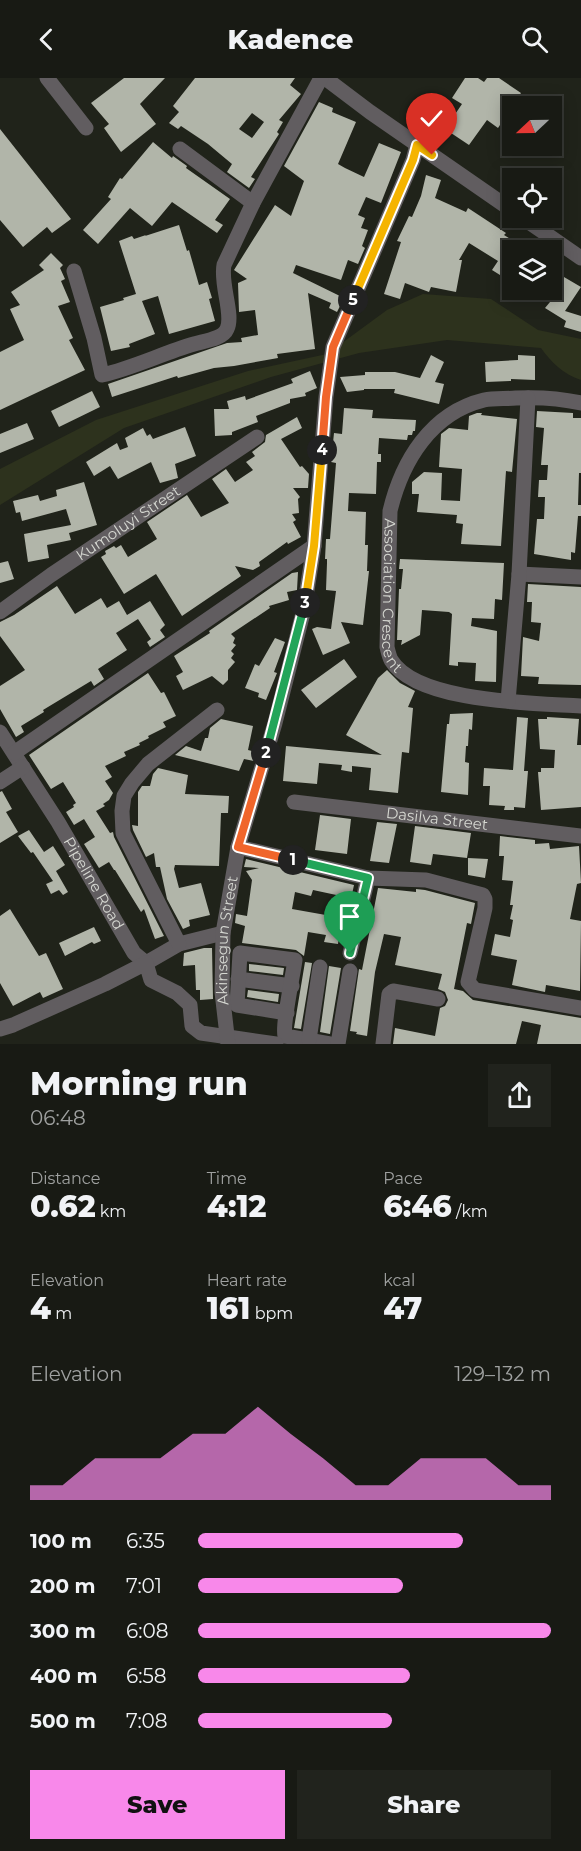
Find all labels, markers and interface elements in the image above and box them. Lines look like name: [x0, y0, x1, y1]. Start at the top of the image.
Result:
icon: back: [30, 23, 63, 56]
text: Kadence: [228, 23, 353, 56]
icon: search: [518, 23, 551, 56]
pin: [406, 93, 457, 155]
north arrow: [502, 96, 562, 156]
map controls: [502, 96, 562, 300]
icon: check: [415, 102, 448, 135]
button: locate: [502, 168, 562, 228]
button: layers: [502, 240, 562, 300]
pin: 5: [338, 285, 368, 315]
text: 5: [348, 290, 358, 309]
pin: 4: [307, 435, 337, 465]
text: 4: [316, 440, 328, 459]
street label: Kumoluyi Street: [72, 481, 184, 564]
street label: Association Crescent: [378, 518, 407, 677]
pin: 3: [290, 588, 320, 618]
text: 3: [300, 593, 310, 612]
pin: 2: [251, 738, 281, 768]
text: 2: [261, 743, 271, 762]
street label: Dasilva Street: [385, 803, 489, 834]
street label: Pipeline Road: [60, 833, 128, 933]
pin: 1: [278, 845, 308, 875]
text: 1: [290, 850, 296, 869]
street label: Akinsegun Street: [212, 874, 242, 1006]
pin: [324, 891, 375, 953]
icon: arrive: [333, 900, 366, 933]
text: Morning run: [30, 1063, 248, 1103]
button: share: [488, 1064, 551, 1127]
text: 06:48: [30, 1106, 86, 1130]
text: Distance: [30, 1169, 100, 1188]
text: Time: [207, 1169, 247, 1188]
text: Pace: [383, 1169, 423, 1188]
text: 0.62: [30, 1188, 96, 1225]
text: 4:12: [207, 1188, 267, 1225]
text: 6:46: [383, 1188, 452, 1225]
text: km: [96, 1202, 126, 1221]
text: /km: [452, 1202, 488, 1221]
text: Elevation: [30, 1271, 104, 1290]
text: Heart rate: [207, 1271, 287, 1290]
text: kcal: [383, 1271, 415, 1290]
text: 4: [30, 1290, 51, 1327]
text: 161: [207, 1290, 250, 1327]
text: 47: [383, 1290, 422, 1327]
text: m: [51, 1304, 72, 1323]
text: bpm: [250, 1304, 293, 1323]
text: Elevation: [30, 1362, 122, 1386]
text: 129–132 m: [454, 1362, 551, 1386]
text: 100 m: [30, 1529, 92, 1553]
text: 6:35: [126, 1529, 165, 1553]
text: 200 m: [30, 1574, 96, 1598]
text: 7:01: [126, 1574, 162, 1598]
text: 300 m: [30, 1619, 96, 1643]
text: 6:08: [126, 1619, 168, 1643]
text: 400 m: [30, 1664, 98, 1688]
text: 6:58: [126, 1664, 167, 1688]
text: 500 m: [30, 1709, 96, 1733]
text: 7:08: [126, 1709, 168, 1733]
button: Save: [30, 1770, 285, 1839]
button: Share: [297, 1770, 551, 1839]

